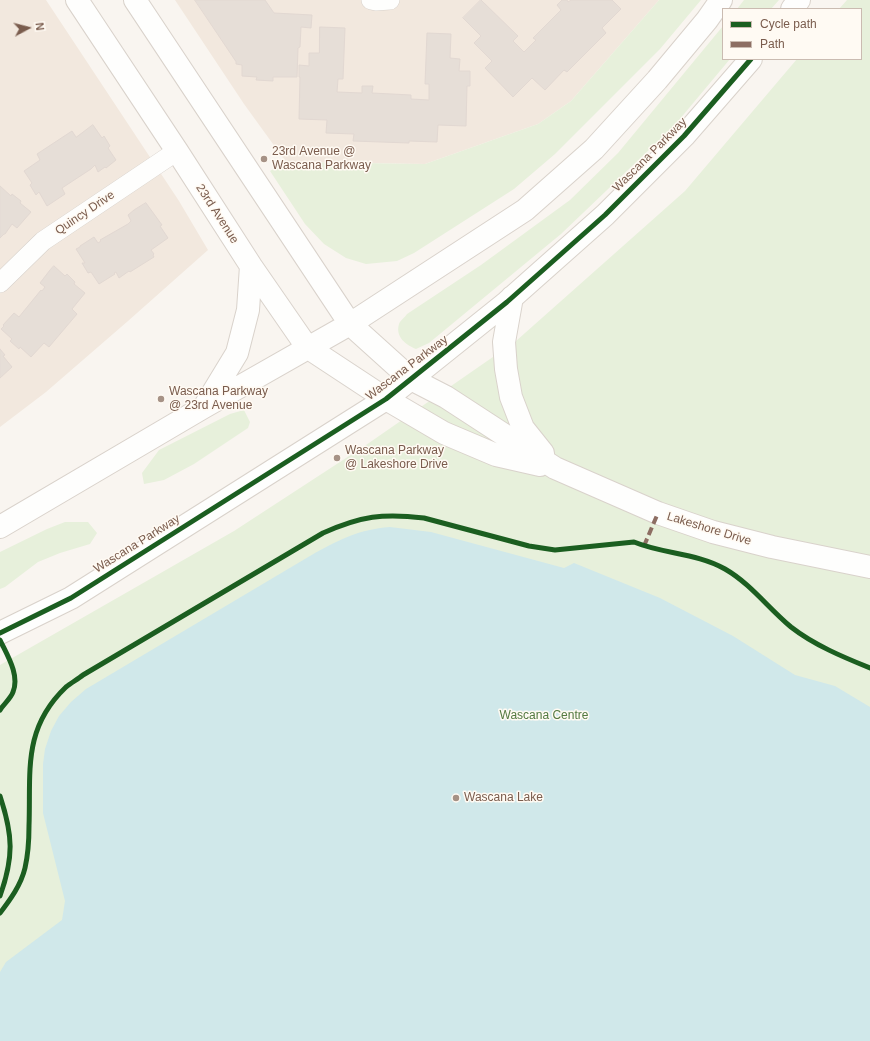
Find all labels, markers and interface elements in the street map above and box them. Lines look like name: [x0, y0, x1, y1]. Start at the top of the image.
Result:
north arrow: [8, 8, 48, 48]
legend: [722, 8, 862, 60]
text: Cycle path: [760, 17, 817, 31]
text: N: [33, 22, 46, 31]
text: Path: [760, 37, 785, 51]
street label: Wascana Parkway: [610, 115, 690, 195]
place label: 23rd Avenue @ Wascana Parkway: [272, 145, 371, 173]
marker: 23rd Avenue @ Wascana Parkway: [259, 154, 269, 164]
street label: 23rd Avenue: [192, 182, 242, 246]
street label: Quincy Drive: [53, 188, 117, 238]
street label: Wascana Parkway: [363, 332, 451, 404]
place label: Wascana Parkway @ 23rd Avenue: [169, 385, 268, 413]
marker: Wascana Parkway @ 23rd Avenue: [156, 394, 166, 404]
place label: Wascana Parkway @ Lakeshore Drive: [345, 444, 448, 472]
marker: Wascana Parkway @ Lakeshore Drive: [332, 453, 342, 463]
street label: Lakeshore Drive: [665, 509, 753, 549]
street label: Wascana Parkway: [91, 512, 183, 576]
park label: Wascana Centre: [500, 709, 588, 723]
place label: Wascana Lake: [464, 791, 543, 805]
marker: Wascana Lake: [451, 793, 461, 803]

